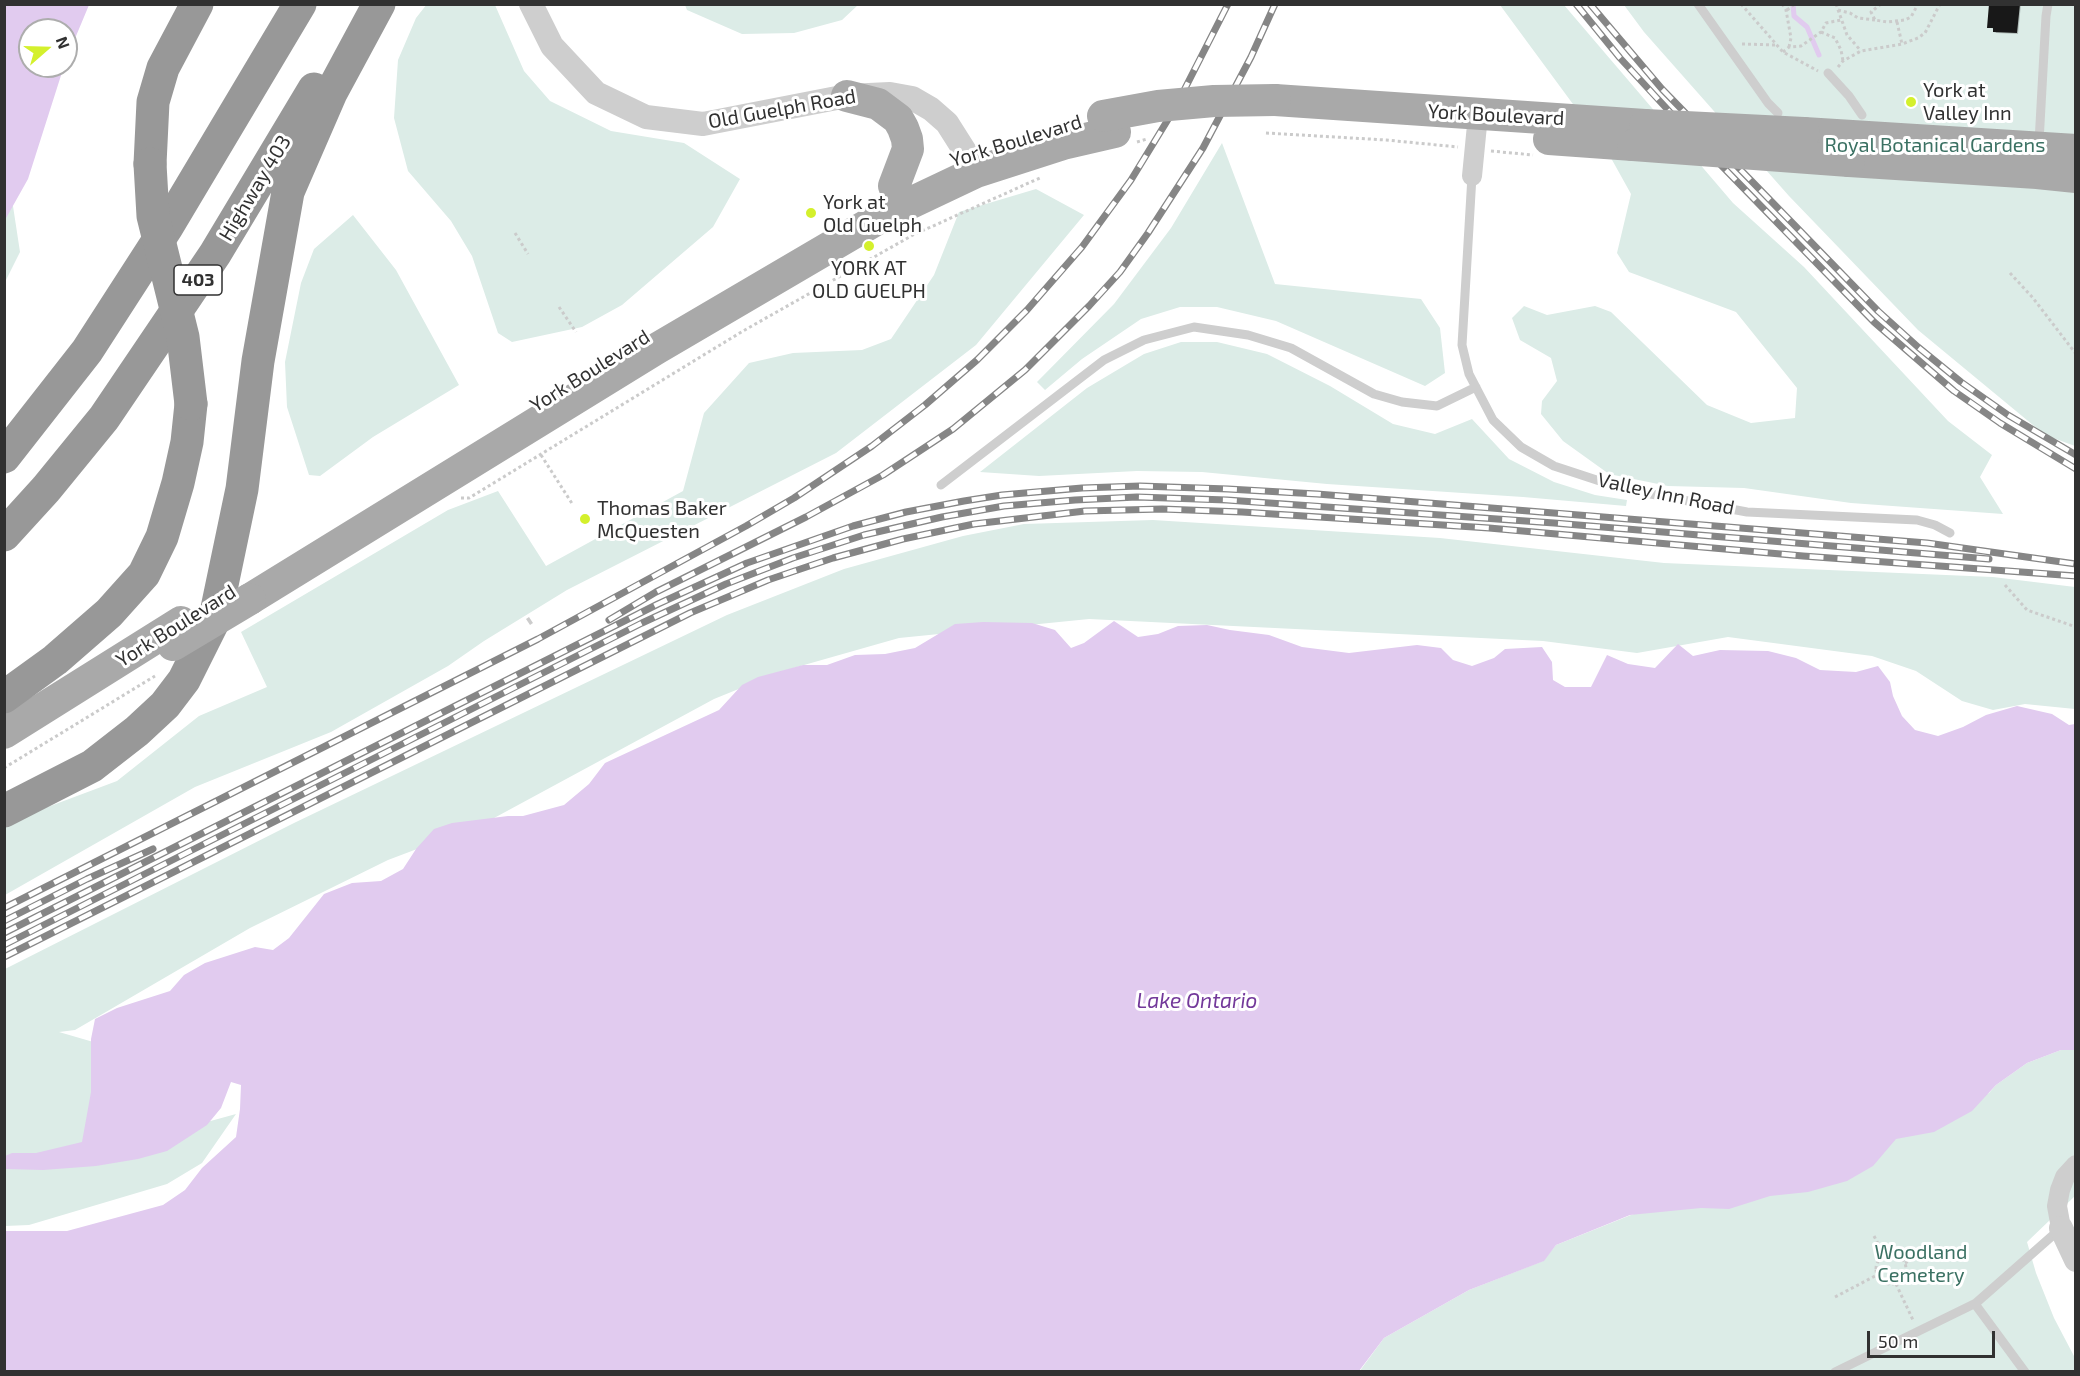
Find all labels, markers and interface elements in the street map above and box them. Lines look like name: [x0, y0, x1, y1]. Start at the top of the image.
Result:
north arrow: [18, 18, 78, 78]
text: N: [53, 34, 74, 51]
place label: York at Valley Inn: [1923, 78, 2012, 125]
street label: Old Guelph Road: [706, 84, 858, 134]
marker: York at Valley Inn: [1904, 95, 1918, 109]
street label: York Boulevard: [1427, 99, 1565, 131]
street label: York Boulevard: [947, 110, 1085, 172]
street label: Highway 403: [214, 131, 296, 245]
park label: Royal Botanical Gardens: [1825, 133, 2045, 157]
place label: York at Old Guelph: [823, 190, 922, 237]
marker: York at Old Guelph: [804, 206, 818, 220]
marker: YORK AT OLD GUELPH: [862, 239, 876, 253]
place label: YORK AT OLD GUELPH: [812, 256, 926, 303]
road number: 403: [174, 265, 222, 295]
street label: York Boulevard: [526, 325, 654, 417]
street label: Valley Inn Road: [1595, 468, 1737, 520]
place label: Thomas Baker McQuesten: [597, 496, 727, 543]
marker: Thomas Baker McQuesten: [578, 512, 592, 526]
street label: York Boulevard: [112, 580, 240, 672]
water label: Lake Ontario: [1137, 988, 1257, 1014]
park label: Woodland Cemetery: [1875, 1240, 1967, 1287]
scale bar: [1870, 1319, 1998, 1357]
text: 50 m: [1878, 1330, 1918, 1352]

